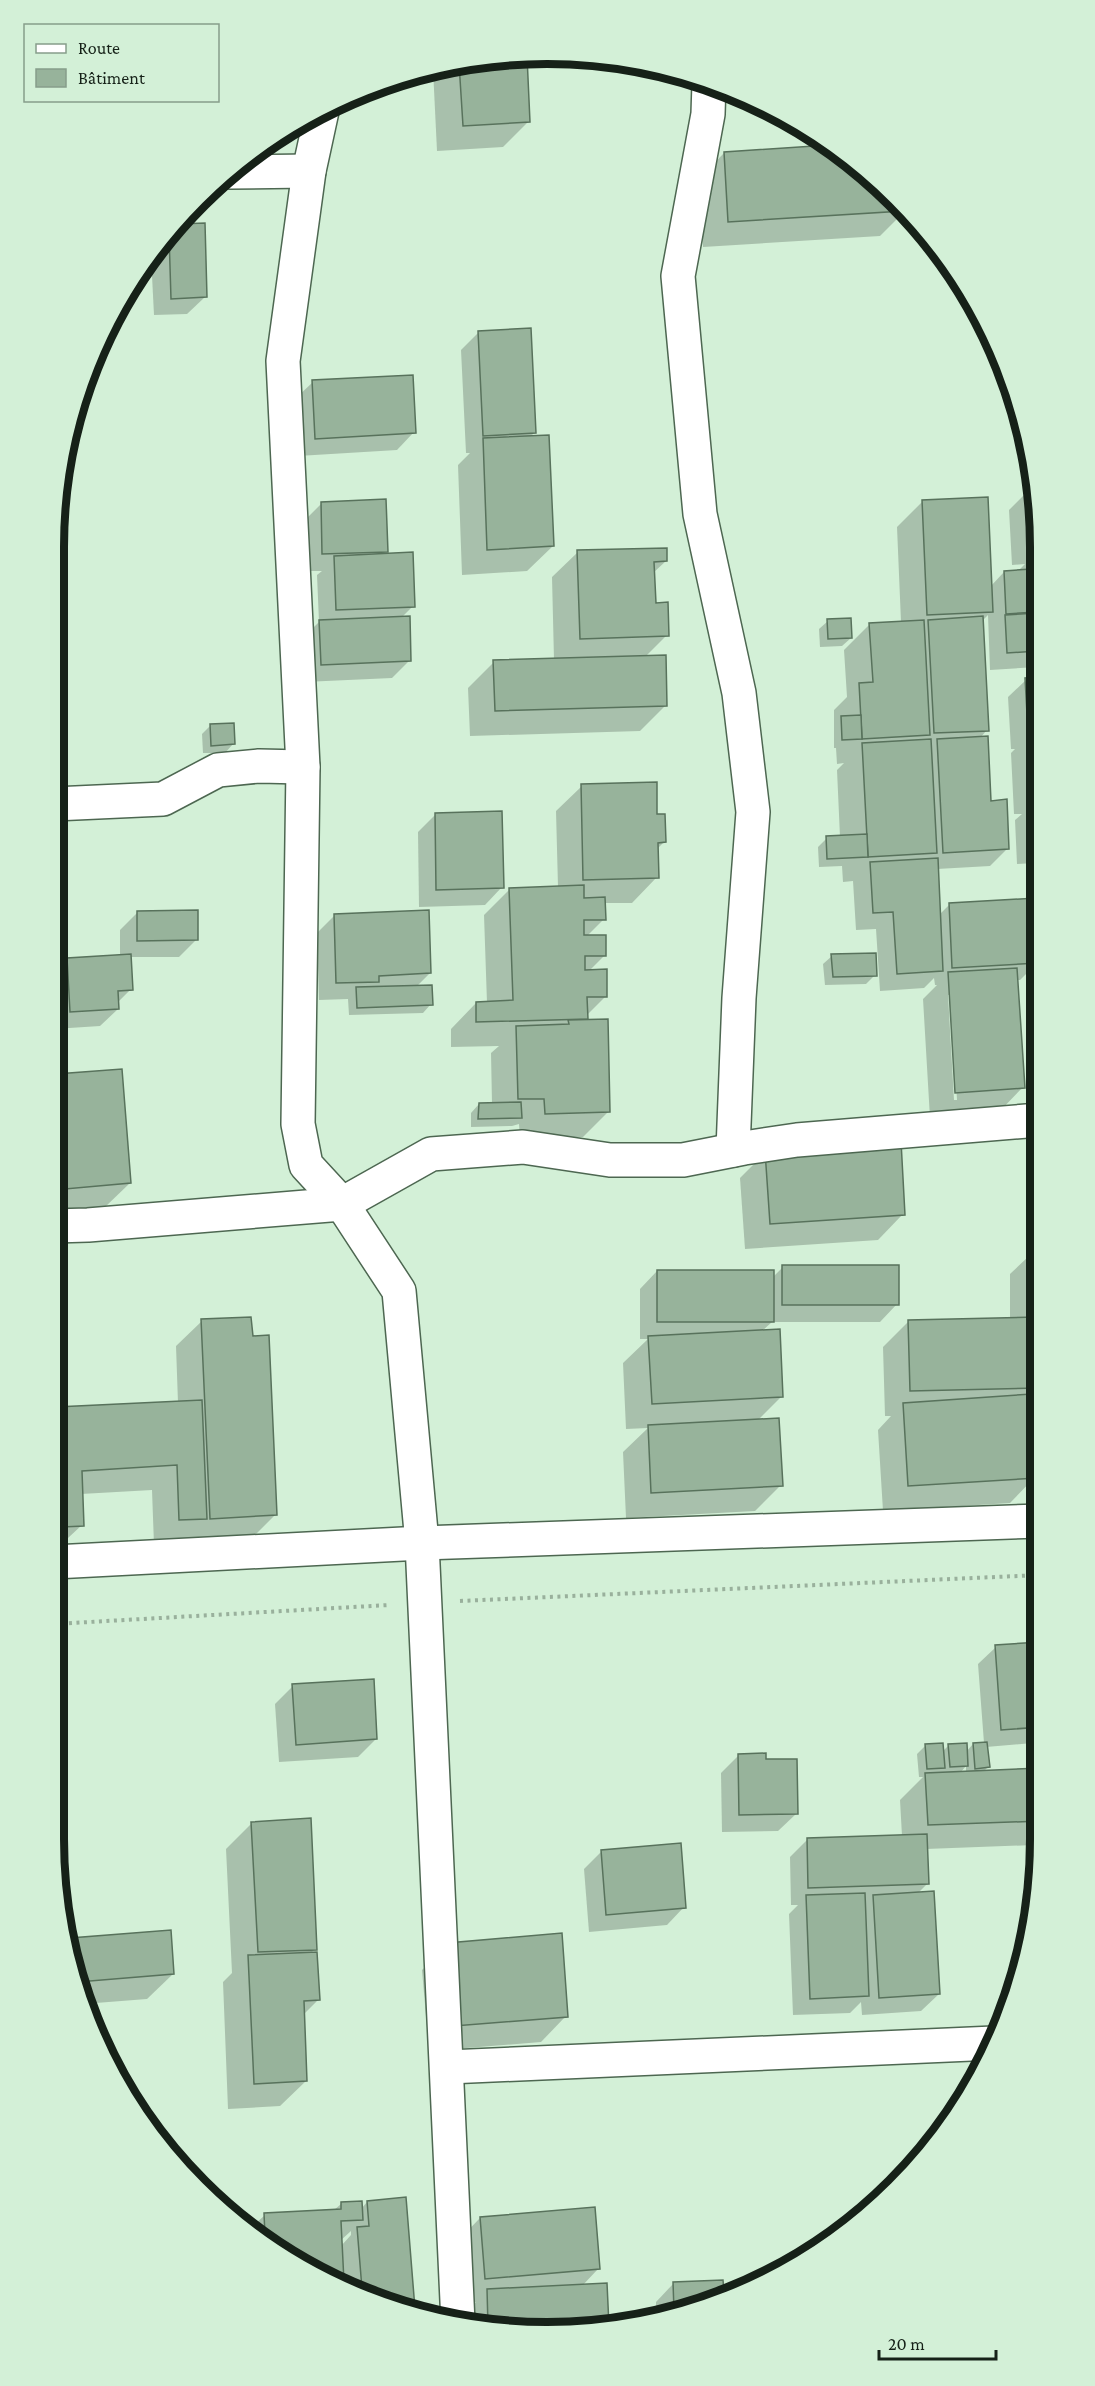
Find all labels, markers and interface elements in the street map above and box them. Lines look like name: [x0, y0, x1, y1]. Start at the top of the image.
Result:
legend: [24, 24, 219, 102]
text: Route: [78, 38, 120, 58]
text: Bâtiment: [78, 68, 146, 88]
scale bar: [879, 2323, 996, 2361]
text: 20 m: [888, 2334, 925, 2354]

